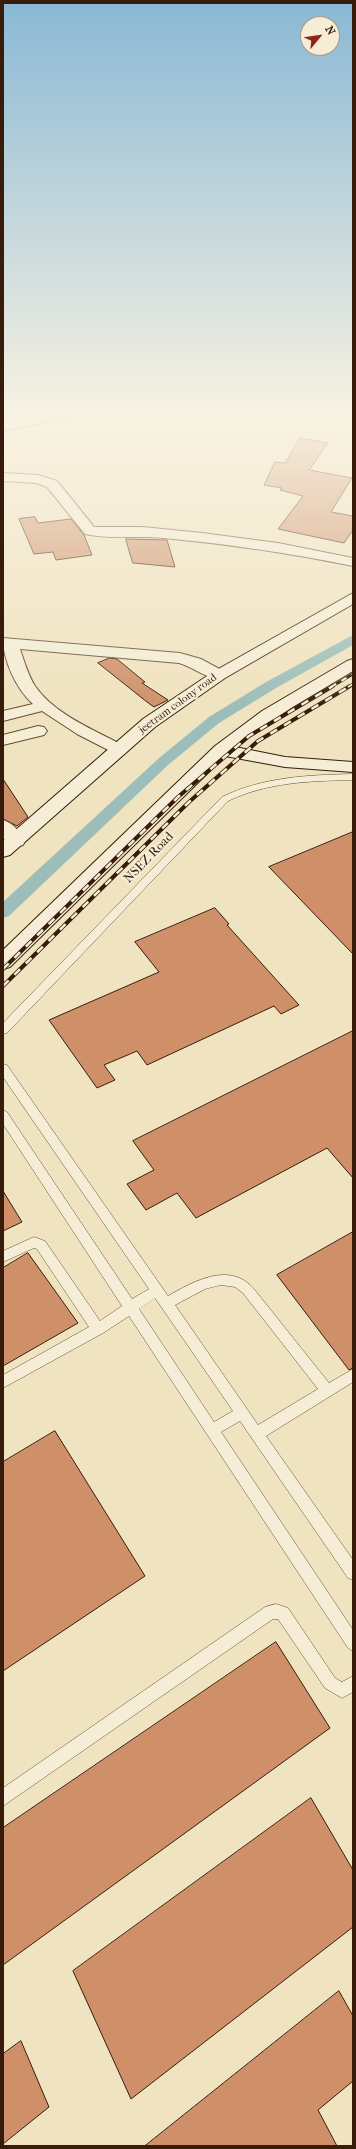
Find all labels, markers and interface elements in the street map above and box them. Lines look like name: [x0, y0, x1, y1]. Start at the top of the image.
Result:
north arrow: [300, 16, 340, 56]
text: N: [322, 24, 338, 37]
street label: jeetram colony road: [136, 671, 220, 737]
street label: NSEZ Road: [121, 829, 177, 887]

